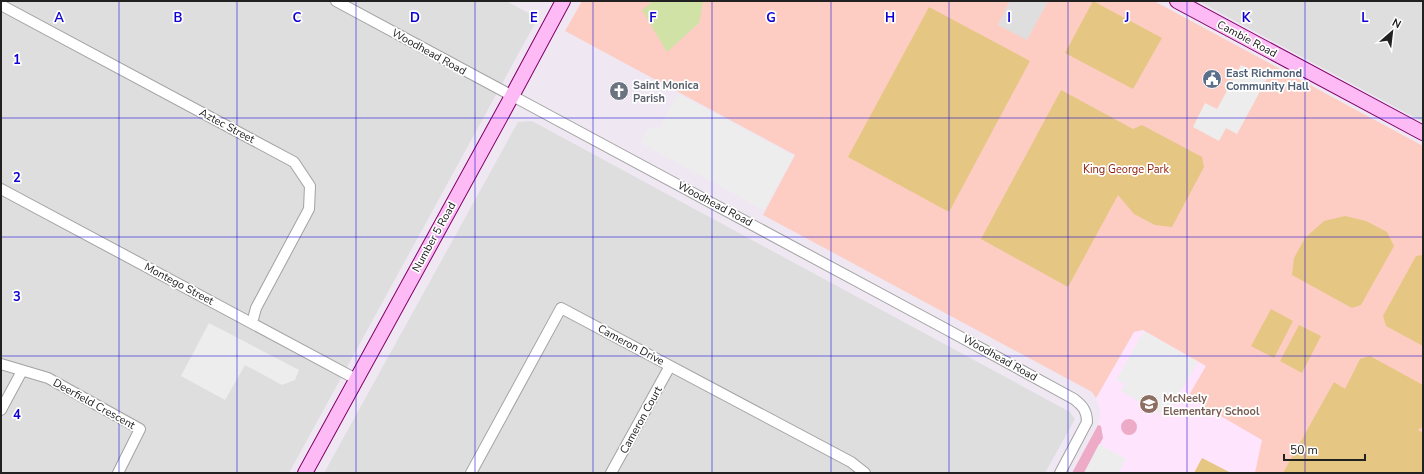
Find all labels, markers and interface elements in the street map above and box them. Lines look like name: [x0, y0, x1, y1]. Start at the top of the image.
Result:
text: A: [54, 9, 64, 27]
text: B: [174, 9, 183, 27]
text: C: [293, 9, 302, 27]
text: D: [410, 9, 420, 27]
text: E: [530, 9, 538, 27]
text: F: [649, 9, 657, 27]
text: G: [766, 9, 776, 27]
text: H: [885, 9, 895, 27]
text: I: [1007, 9, 1011, 27]
text: J: [1124, 9, 1129, 27]
text: K: [1242, 9, 1251, 27]
text: L: [1361, 9, 1369, 27]
north arrow: [1372, 12, 1412, 52]
text: N: [1389, 15, 1404, 32]
street label: Cambie Road: [1214, 17, 1280, 61]
street label: Woodhead Road: [389, 25, 469, 79]
text: 1: [13, 51, 21, 69]
place label: East Richmond Community Hall: [1226, 66, 1309, 94]
public building icon: East Richmond Community Hall: [1201, 68, 1223, 90]
place label: Saint Monica Parish: [633, 78, 699, 106]
church icon: Saint Monica Parish: [608, 80, 630, 102]
street label: Aztec Street: [197, 105, 257, 147]
park label: King George Park: [1083, 162, 1169, 177]
text: 2: [13, 169, 21, 187]
street label: Woodhead Road: [675, 178, 755, 230]
street label: Number 5 Road: [409, 199, 459, 275]
street label: Montego Street: [142, 259, 217, 309]
text: 3: [13, 288, 21, 306]
street label: Cameron Drive: [595, 321, 667, 369]
street label: Woodhead Road: [960, 331, 1040, 385]
street label: Deerfield Crescent: [50, 375, 138, 433]
street label: Cameron Court: [616, 384, 666, 456]
place label: McNeely Elementary School: [1163, 391, 1260, 419]
school or university icon: McNeely Elementary School: [1138, 393, 1160, 415]
text: 4: [13, 406, 21, 424]
scale bar: [1284, 436, 1365, 462]
text: 50 m: [1290, 442, 1318, 458]

